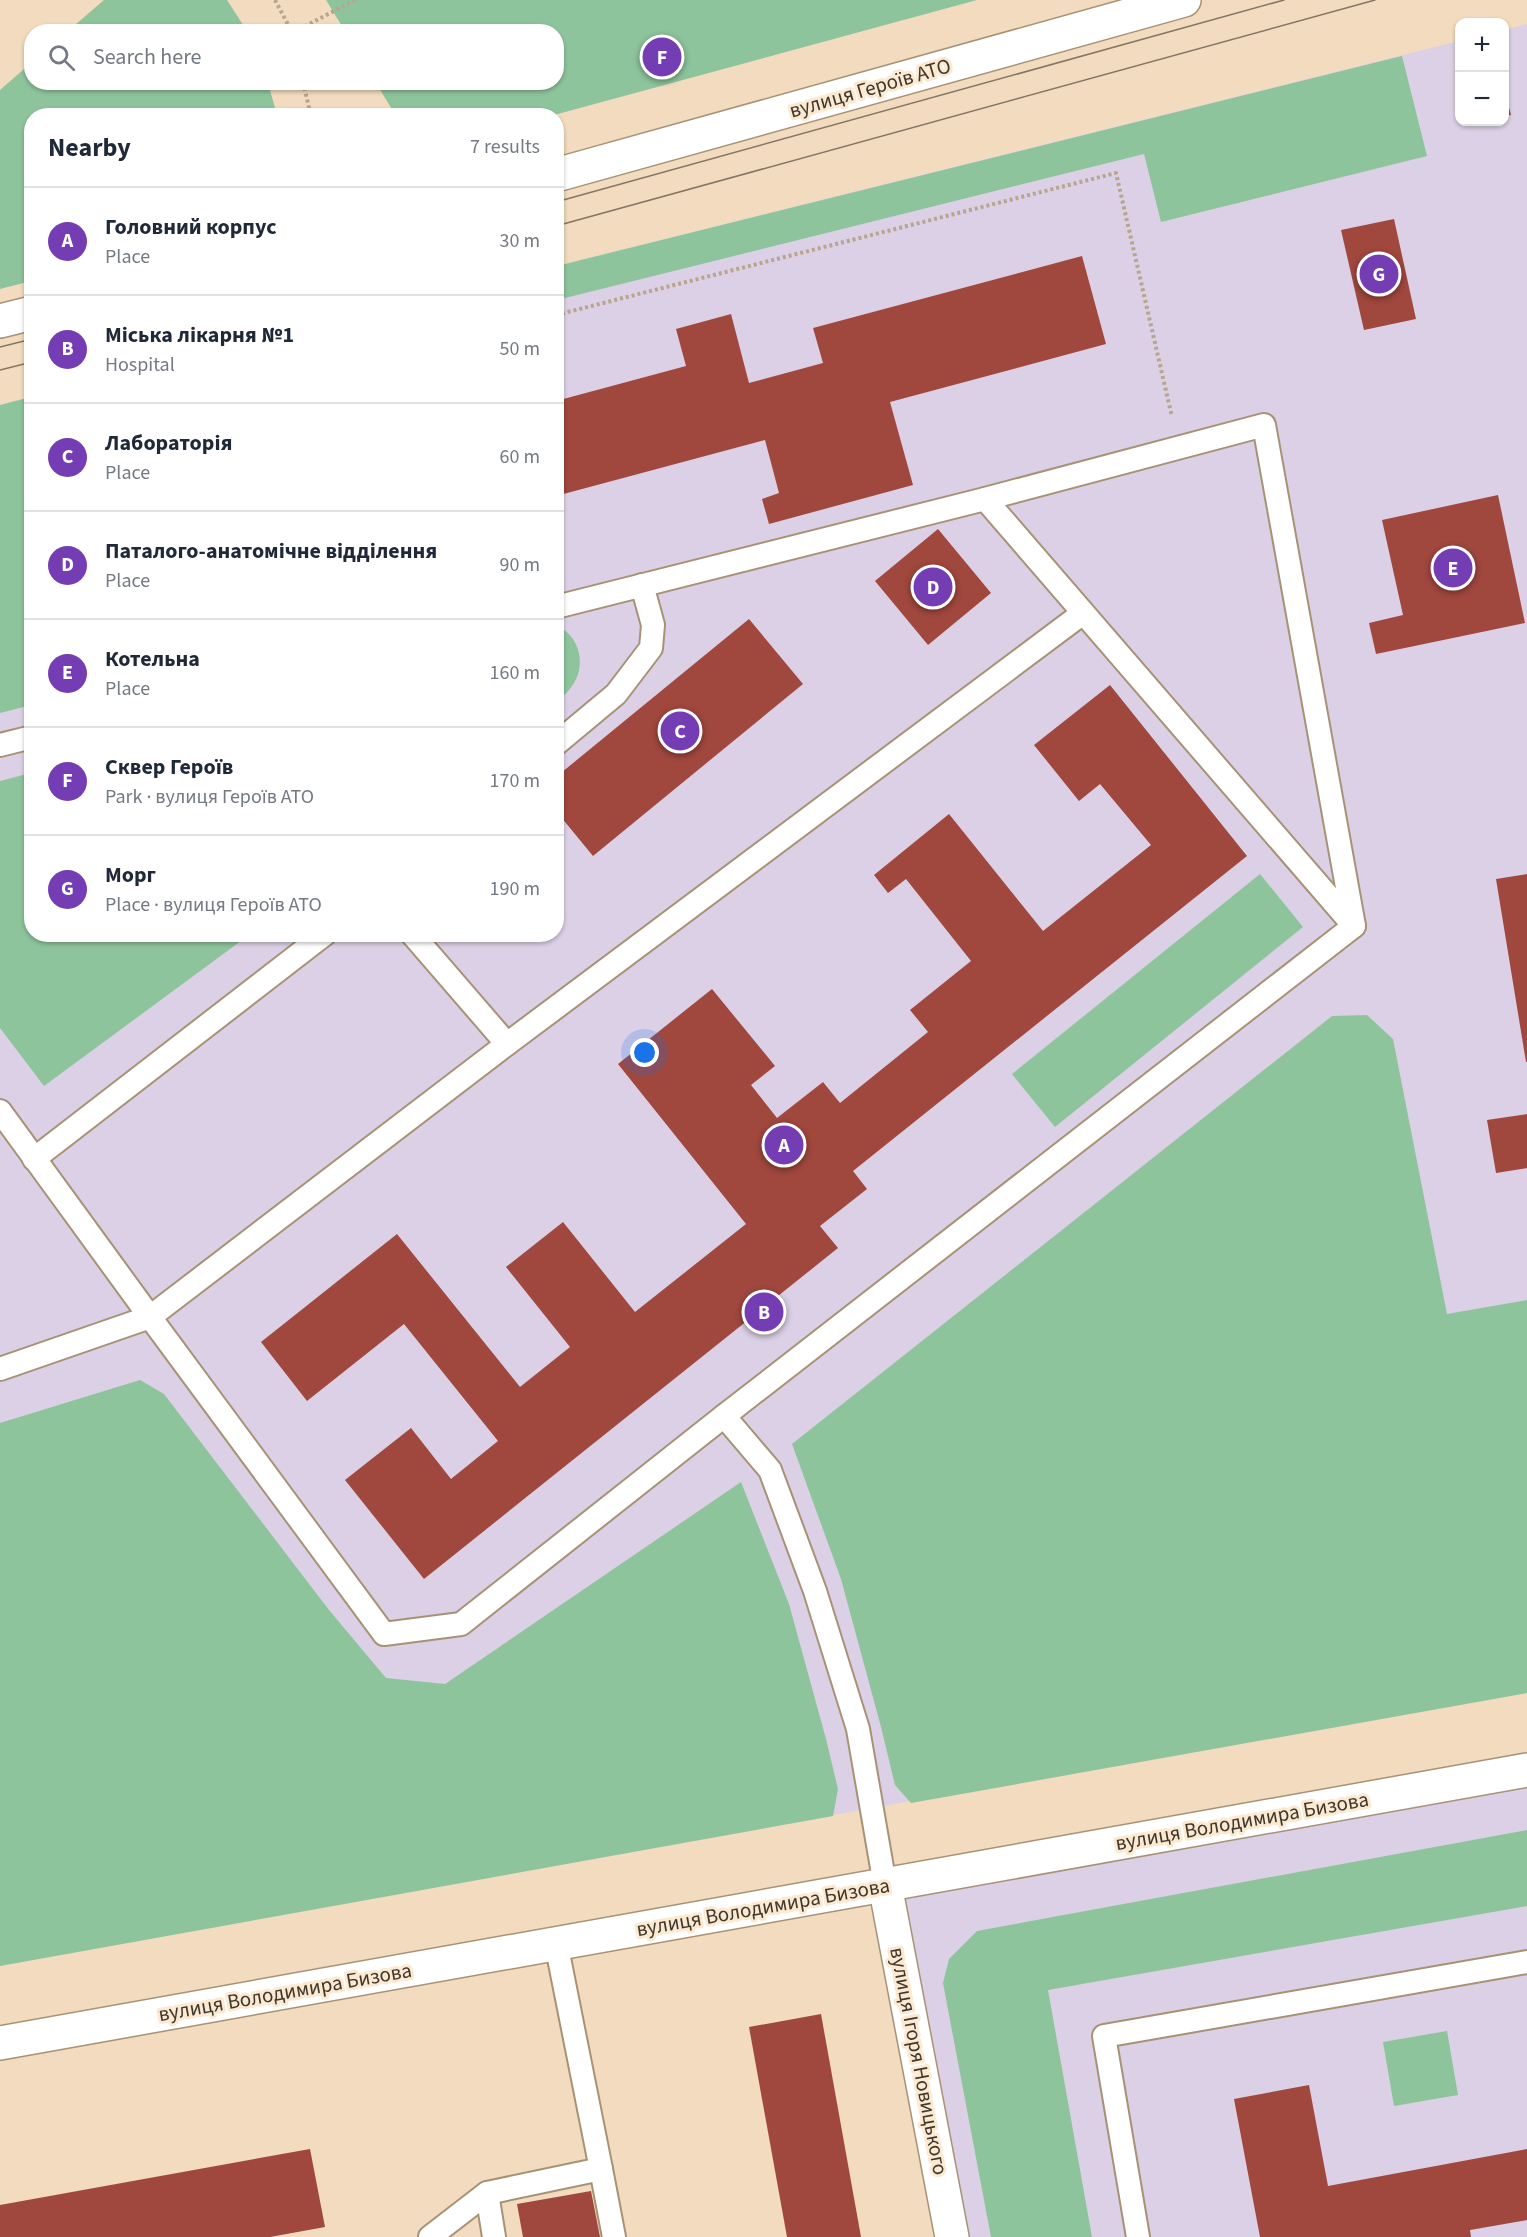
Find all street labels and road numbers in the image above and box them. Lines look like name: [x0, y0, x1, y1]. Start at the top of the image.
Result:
street label: вулиця Героїв АТО: [786, 51, 954, 125]
street label: вулиця Володимира Бизова: [1113, 1784, 1371, 1858]
street label: вулиця Володимира Бизова: [634, 1870, 892, 1944]
street label: вулиця Ігоря Новицького: [882, 1945, 956, 2177]
street label: вулиця Володимира Бизова: [156, 1955, 414, 2029]

